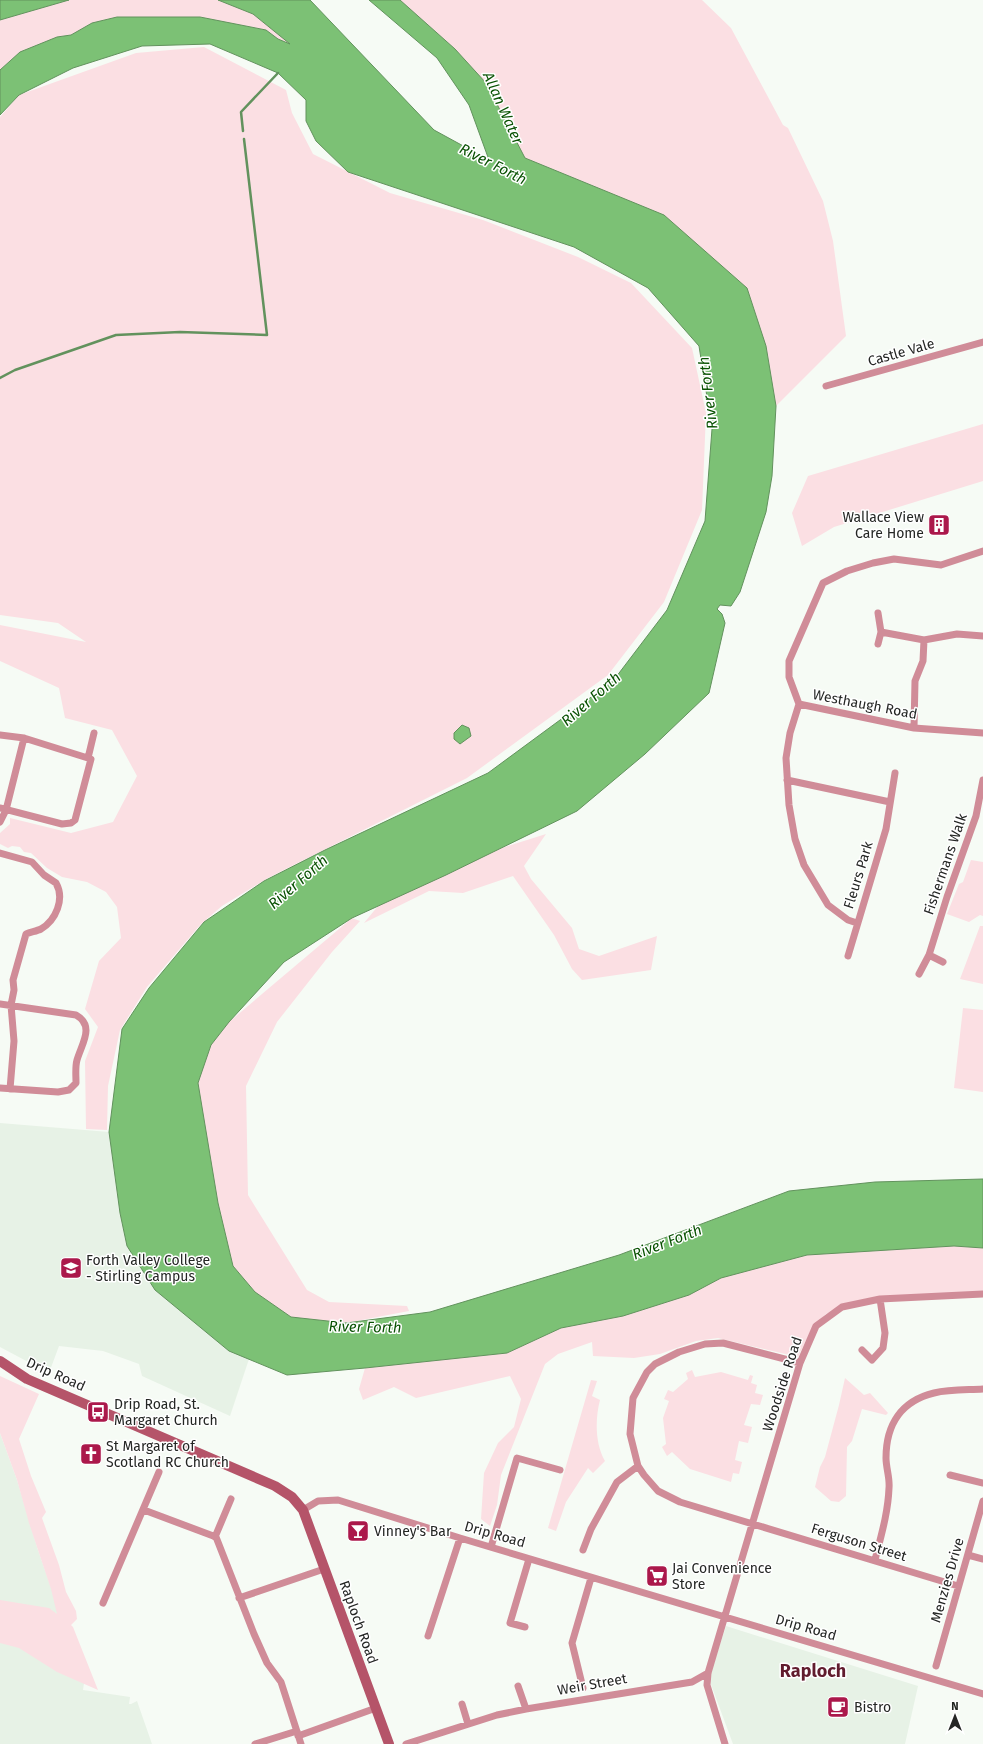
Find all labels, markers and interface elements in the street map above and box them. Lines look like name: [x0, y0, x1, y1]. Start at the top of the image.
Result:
water label: Allan Water: [479, 68, 527, 148]
water label: River Forth: [456, 139, 530, 189]
street label: Castle Vale: [866, 335, 936, 370]
water label: River Forth: [695, 356, 721, 430]
place label: Wallace View Care Home: [842, 509, 924, 542]
building icon: Wallace View Care Home: [926, 512, 952, 538]
water label: River Forth: [558, 668, 624, 730]
street label: Westhaugh Road: [811, 686, 919, 723]
street label: Fishermans Walk: [920, 810, 971, 917]
street label: Fleurs Park: [840, 839, 877, 911]
water label: River Forth: [265, 851, 331, 913]
water label: River Forth: [630, 1221, 704, 1263]
place label: Forth Valley College - Stirling Campus: [86, 1252, 210, 1285]
school or university icon: Forth Valley College - Stirling Campus: [58, 1255, 84, 1281]
water label: River Forth: [328, 1317, 402, 1337]
street label: Woodside Road: [759, 1335, 806, 1434]
street label: Drip Road: [24, 1354, 88, 1395]
place label: Drip Road, St. Margaret Church: [114, 1396, 218, 1429]
bus stop icon: Drip Road, St. Margaret Church: [85, 1399, 111, 1425]
place label: St Margaret of Scotland RC Church: [106, 1438, 229, 1471]
church icon: St Margaret of Scotland RC Church: [78, 1441, 104, 1467]
bar icon: Vinney's Bar: [345, 1518, 371, 1544]
street label: Drip Road: [462, 1518, 527, 1551]
street label: Ferguson Street: [809, 1520, 910, 1565]
place label: Vinney's Bar: [374, 1523, 452, 1540]
street label: Menzies Drive: [927, 1536, 968, 1625]
place label: Jai Convenience Store: [672, 1560, 772, 1593]
supermarket icon: Jai Convenience Store: [644, 1563, 670, 1589]
street label: Raploch Road: [336, 1578, 381, 1666]
street label: Drip Road: [773, 1611, 838, 1644]
district label: Raploch: [780, 1660, 846, 1682]
street label: Weir Street: [556, 1670, 629, 1699]
cafe icon: Bistro: [825, 1694, 851, 1720]
north arrow: [935, 1696, 975, 1736]
place label: Bistro: [854, 1699, 891, 1716]
text: N: [951, 1700, 959, 1713]

